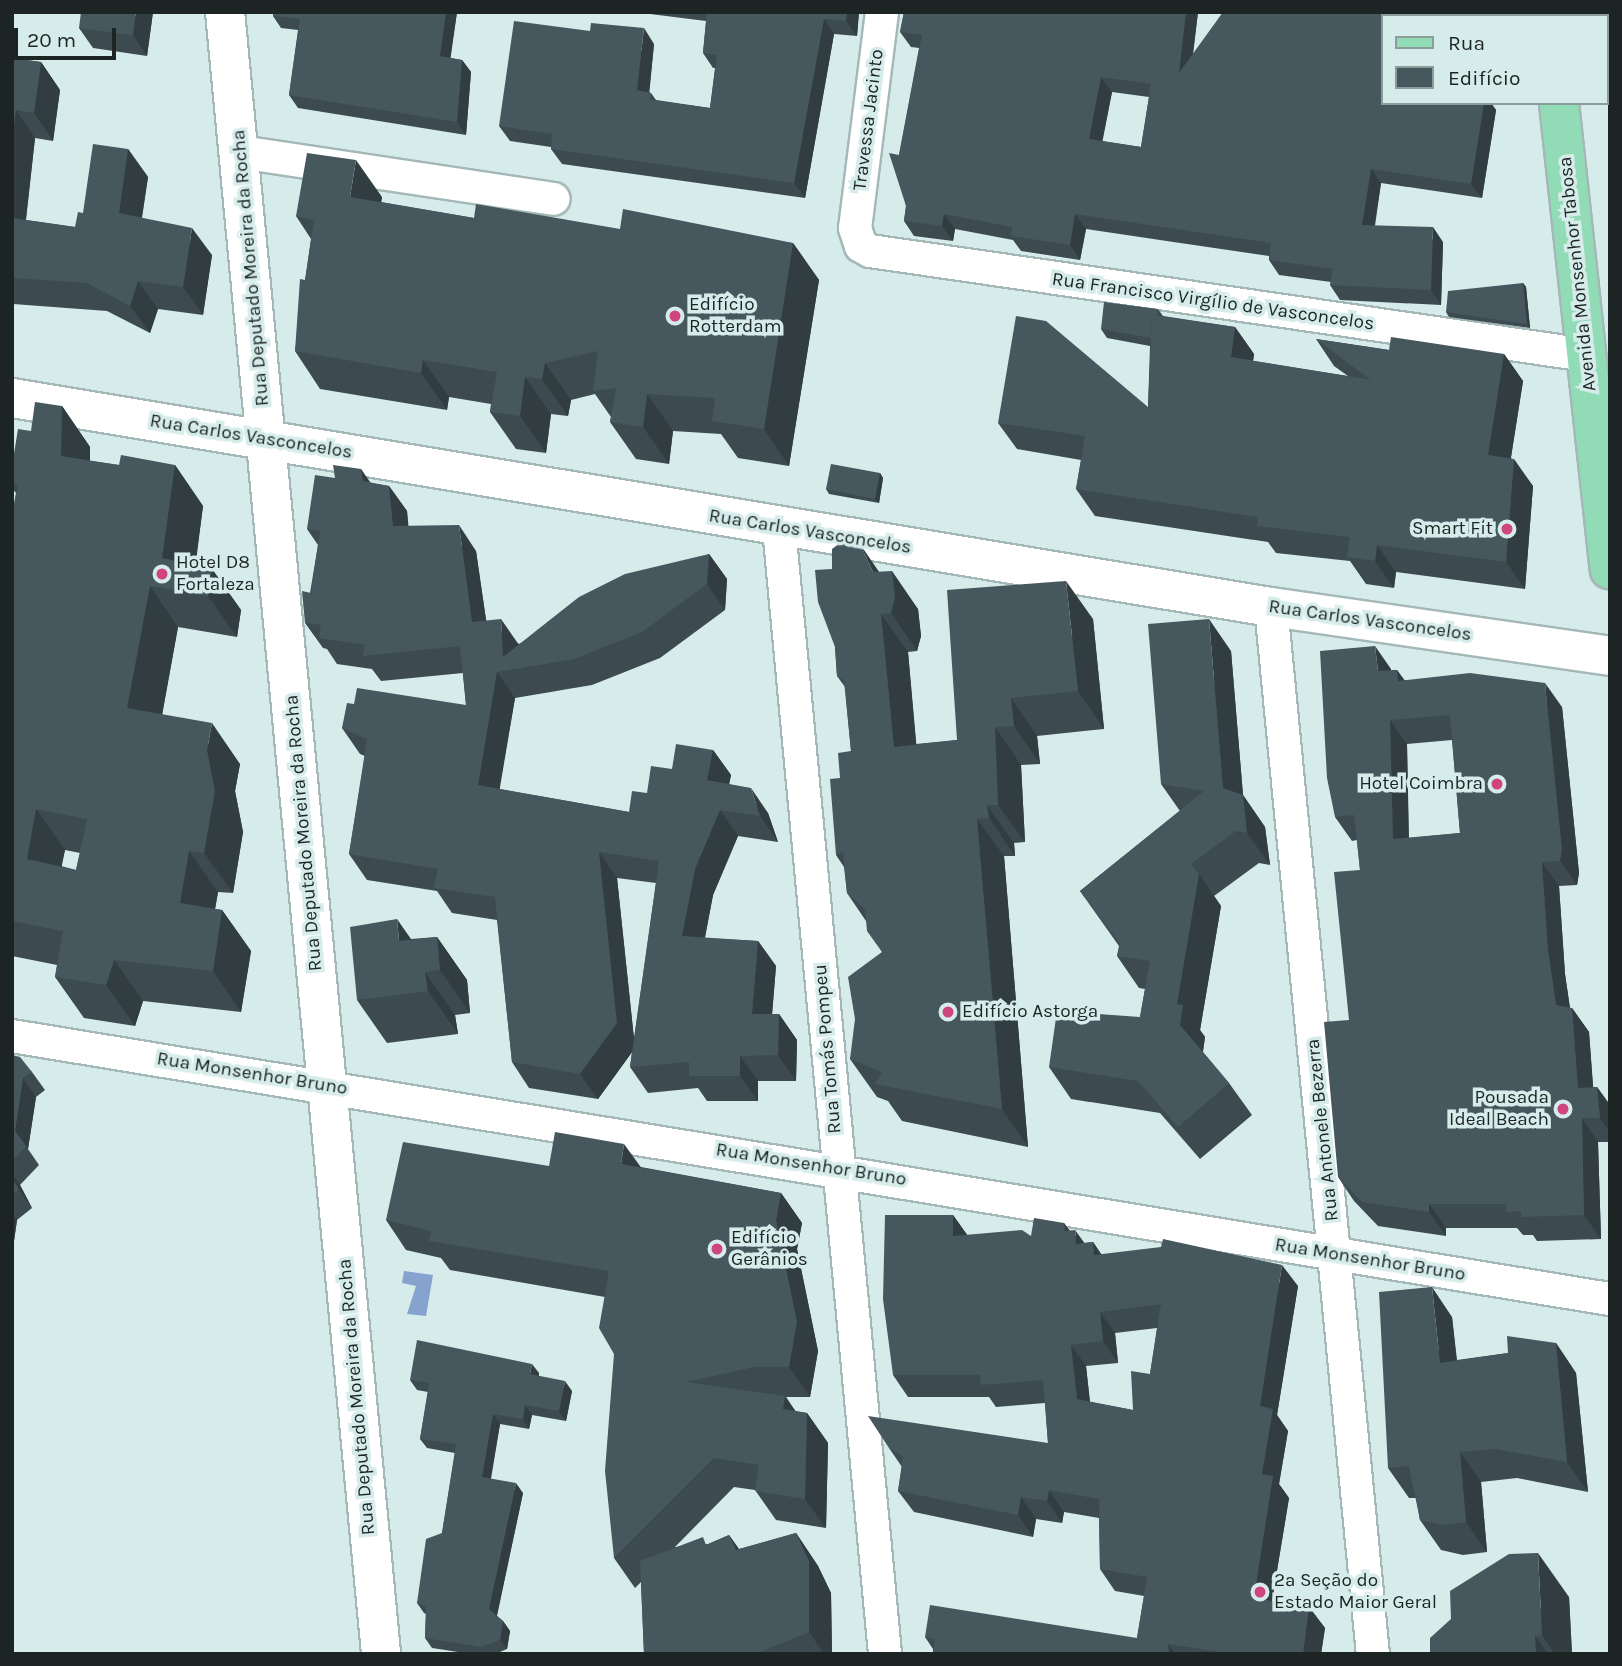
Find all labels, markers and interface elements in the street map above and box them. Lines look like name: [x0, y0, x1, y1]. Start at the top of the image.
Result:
scale bar: [18, 14, 119, 58]
legend: [1380, 14, 1608, 105]
text: 20 m: [27, 28, 76, 52]
text: Rua: [1448, 31, 1485, 55]
street label: Travessa Jacinto: [849, 48, 889, 192]
text: Edifício: [1448, 66, 1521, 90]
street label: Rua Deputado Moreira da Rocha: [228, 129, 274, 407]
street label: Avenida Monsenhor Tabosa: [1554, 155, 1602, 393]
street label: Rua Francisco Virgílio de Vasconcelos: [1050, 268, 1376, 336]
place label: Edifício Rotterdam: [689, 294, 781, 338]
marker: Edifício Rotterdam: [667, 308, 683, 324]
street label: Rua Carlos Vasconcelos: [148, 410, 354, 464]
street label: Rua Carlos Vasconcelos: [707, 505, 913, 559]
place label: Smart Fit: [1412, 518, 1493, 540]
marker: Smart Fit: [1499, 521, 1515, 537]
place label: Hotel D8 Fortaleza: [176, 552, 255, 596]
marker: Hotel D8 Fortaleza: [154, 566, 170, 582]
street label: Rua Carlos Vasconcelos: [1267, 595, 1473, 647]
street label: Rua Deputado Moreira da Rocha: [281, 694, 327, 972]
place label: Hotel Coimbra: [1359, 773, 1483, 795]
marker: Hotel Coimbra: [1489, 776, 1505, 792]
street label: Rua Tomás Pompeu: [809, 963, 847, 1135]
place label: Edifício Astorga: [962, 1001, 1098, 1023]
marker: Edifício Astorga: [940, 1004, 956, 1020]
street label: Rua Antonele Bezerra: [1302, 1038, 1344, 1222]
street label: Rua Monsenhor Bruno: [155, 1048, 349, 1100]
place label: Pousada Ideal Beach: [1449, 1087, 1549, 1131]
marker: Pousada Ideal Beach: [1555, 1101, 1571, 1117]
street label: Rua Monsenhor Bruno: [714, 1139, 908, 1191]
place label: Edifício Gerânios: [731, 1227, 808, 1271]
street label: Rua Monsenhor Bruno: [1273, 1234, 1467, 1286]
marker: Edifício Gerânios: [709, 1241, 725, 1257]
street label: Rua Deputado Moreira da Rocha: [334, 1258, 380, 1536]
place label: 2ª Seção do Estado Maior Geral: [1274, 1570, 1437, 1614]
marker: 2ª Seção do Estado Maior Geral: [1252, 1584, 1268, 1600]

